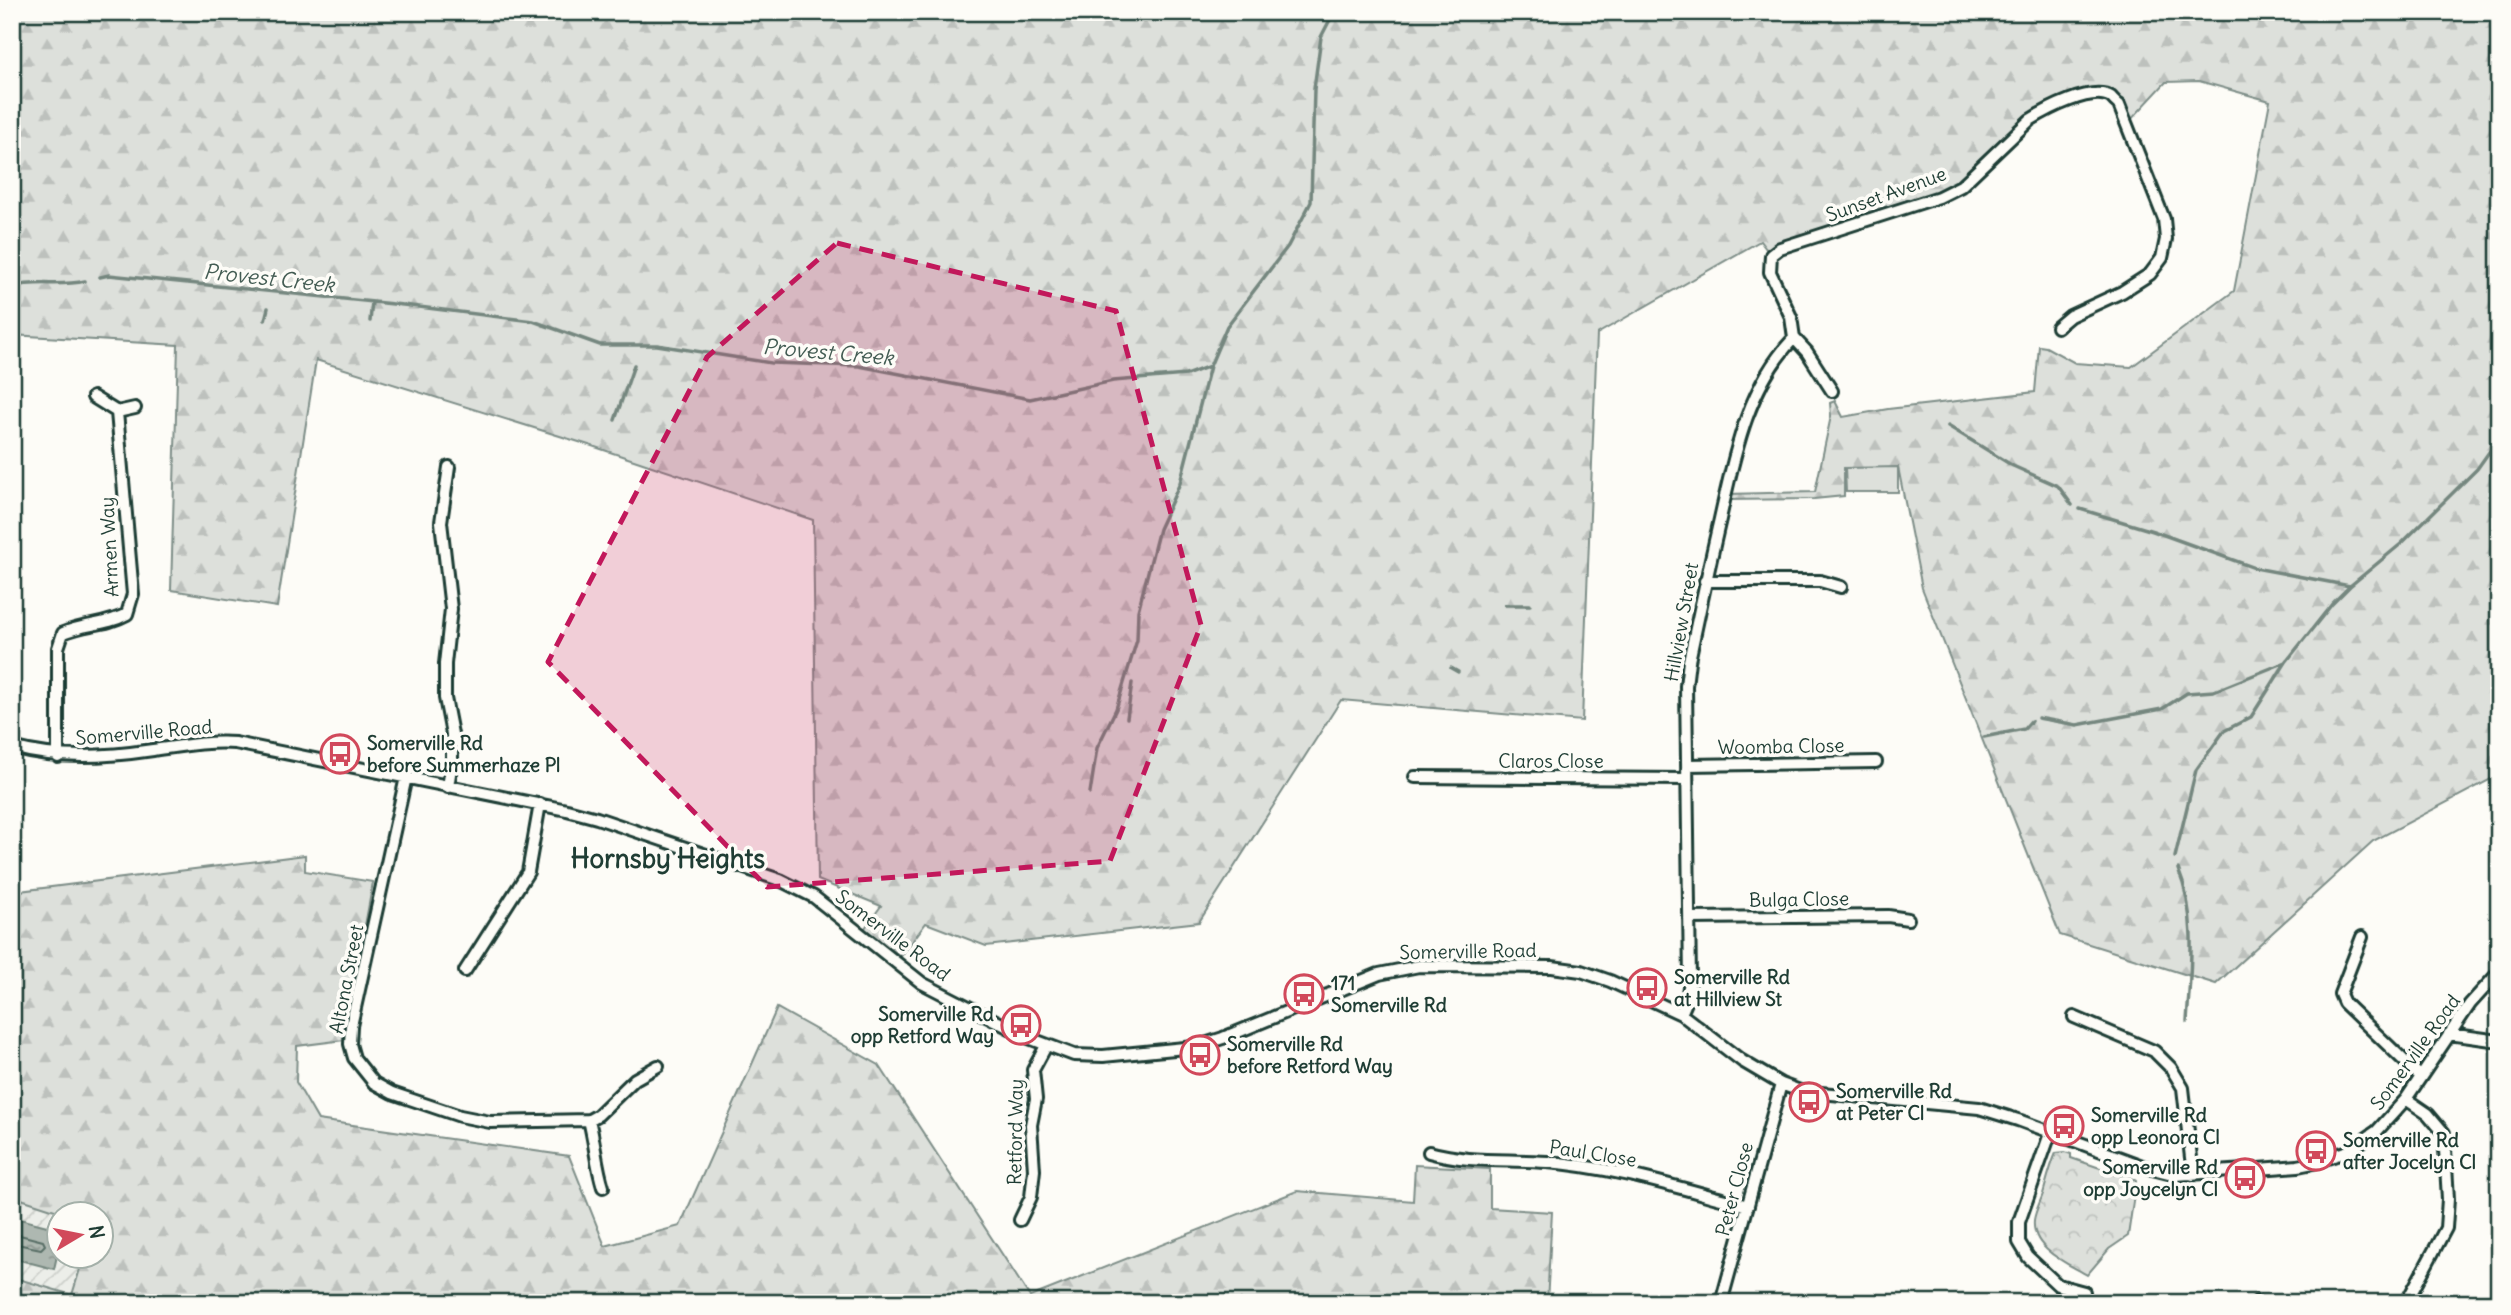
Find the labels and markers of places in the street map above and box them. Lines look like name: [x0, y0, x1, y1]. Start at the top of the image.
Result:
place label: Somerville Rd before Summerhaze Pl: [367, 731, 560, 777]
bus stop icon: Somerville Rd before Summerhaze Pl: [319, 733, 361, 775]
place label: Somerville Rd at Hillview St: [1674, 965, 1790, 1011]
bus stop icon: Somerville Rd at Hillview St: [1626, 967, 1668, 1009]
place label: 171 Somerville Rd: [1331, 971, 1447, 1017]
bus stop icon: 171 Somerville Rd: [1283, 973, 1325, 1015]
place label: Somerville Rd opp Retford Way: [851, 1002, 994, 1048]
bus stop icon: Somerville Rd opp Retford Way: [1000, 1004, 1042, 1046]
place label: Somerville Rd before Retford Way: [1227, 1032, 1393, 1078]
bus stop icon: Somerville Rd before Retford Way: [1179, 1034, 1221, 1076]
place label: Somerville Rd at Peter Cl: [1836, 1079, 1952, 1125]
bus stop icon: Somerville Rd at Peter Cl: [1788, 1081, 1830, 1123]
place label: Somerville Rd opp Leonora Cl: [2091, 1103, 2220, 1149]
bus stop icon: Somerville Rd opp Leonora Cl: [2043, 1105, 2085, 1147]
place label: Somerville Rd after Jocelyn Cl: [2343, 1128, 2476, 1174]
bus stop icon: Somerville Rd after Jocelyn Cl: [2295, 1130, 2337, 1172]
place label: Somerville Rd opp Joycelyn Cl: [2083, 1155, 2218, 1201]
bus stop icon: Somerville Rd opp Joycelyn Cl: [2224, 1157, 2266, 1199]

